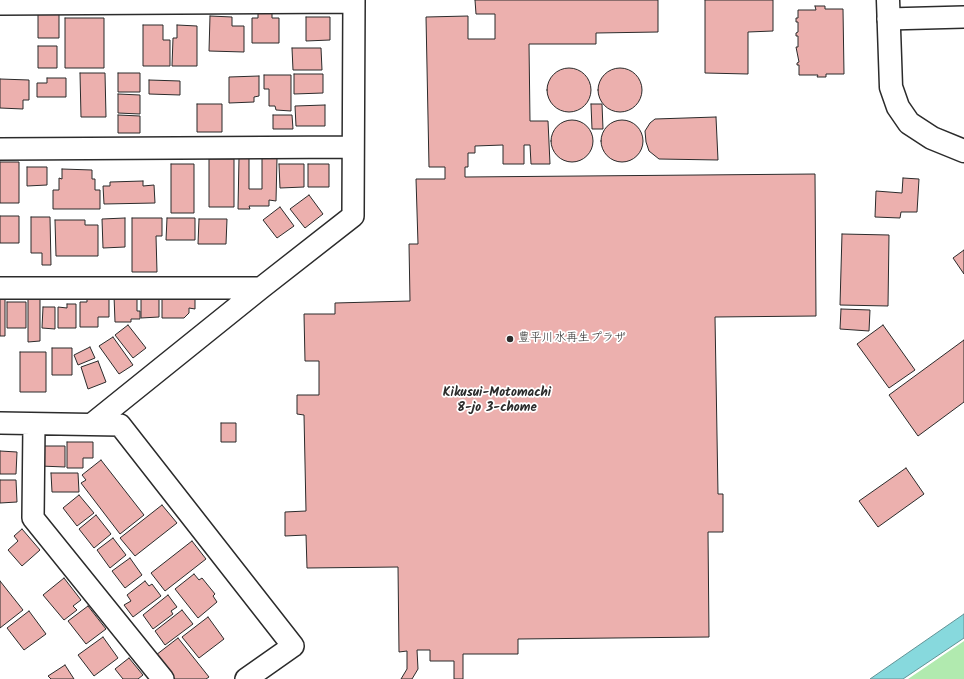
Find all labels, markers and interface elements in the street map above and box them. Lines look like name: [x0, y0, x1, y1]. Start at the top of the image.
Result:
place label: 豊平川水再生プラザ: [518, 332, 626, 346]
marker: 豊平川水再生プラザ: [505, 334, 515, 344]
district label: Kikusui-Motomachi 8-jo 3-chome: [443, 386, 551, 417]

